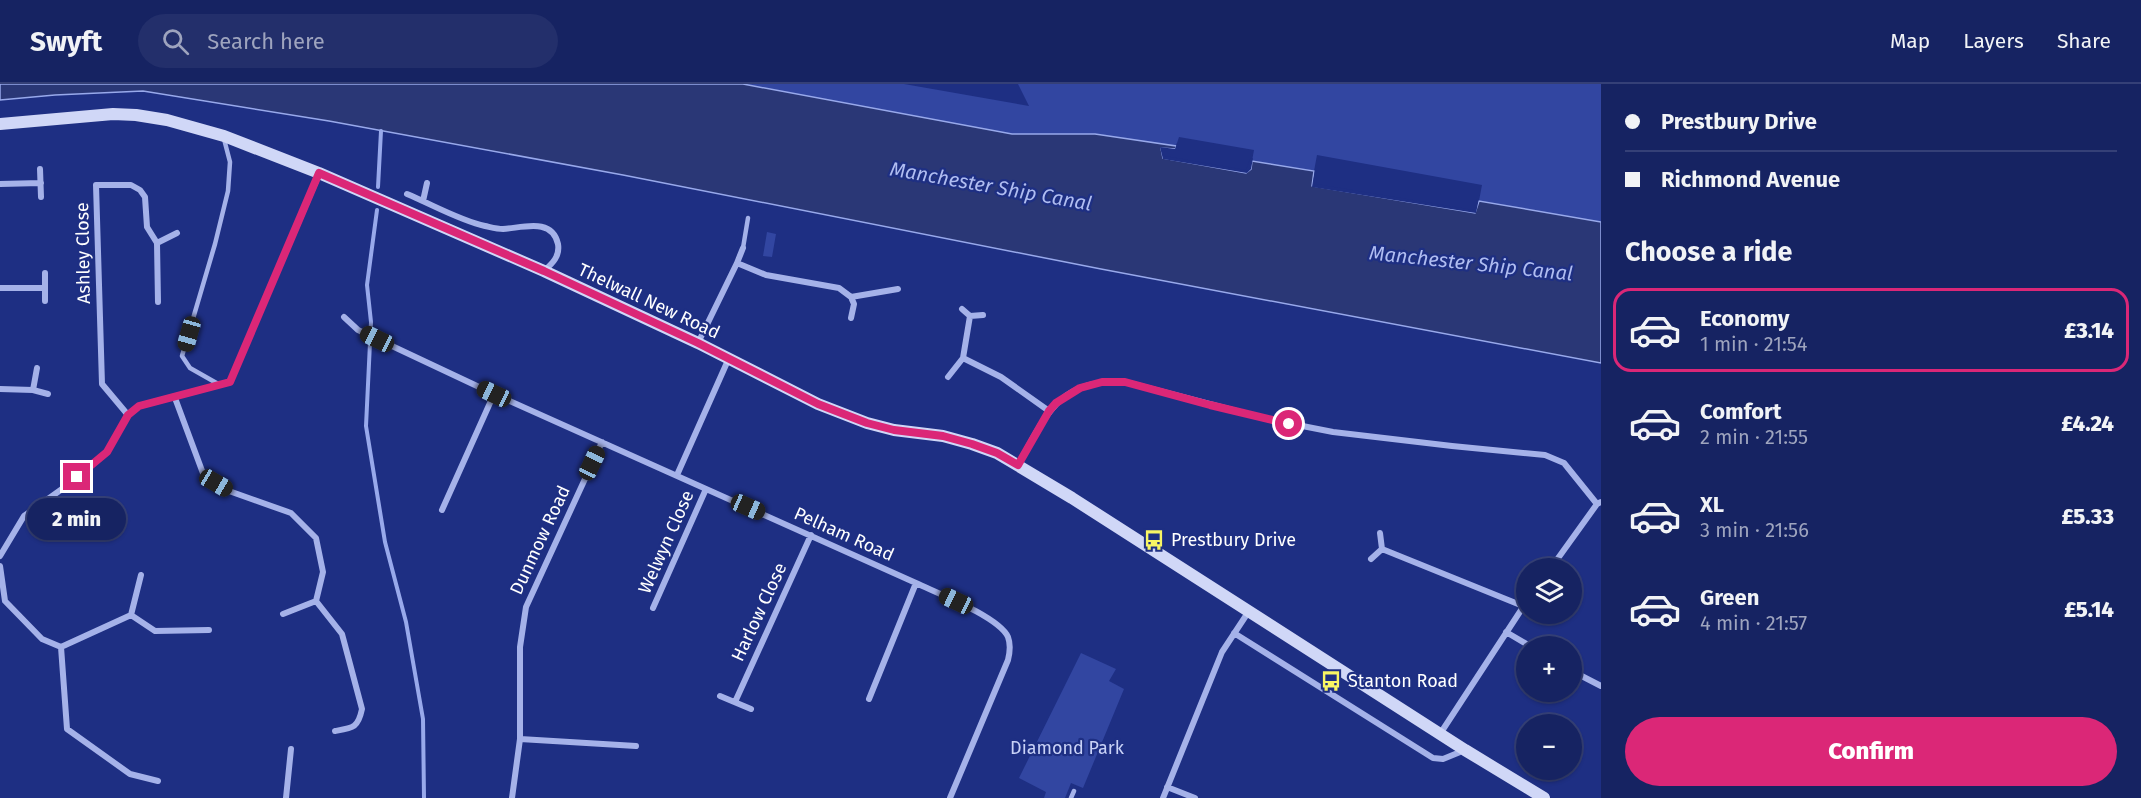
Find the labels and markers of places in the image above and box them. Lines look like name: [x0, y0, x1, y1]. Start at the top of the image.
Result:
bus stop icon: Prestbury Drive: [1142, 528, 1166, 552]
place label: Prestbury Drive: [1171, 529, 1296, 551]
bus stop icon: Stanton Road: [1319, 669, 1343, 693]
place label: Stanton Road: [1348, 670, 1458, 692]

